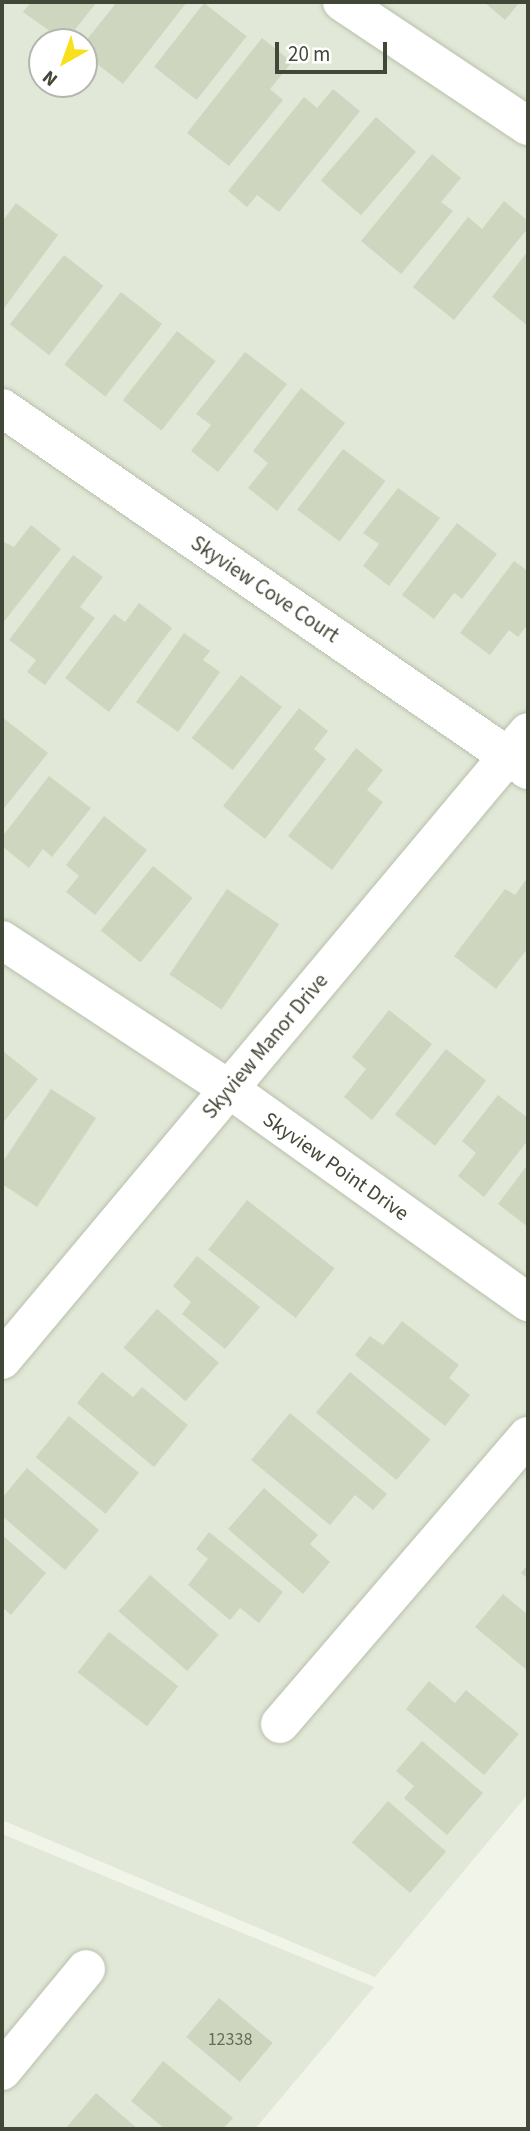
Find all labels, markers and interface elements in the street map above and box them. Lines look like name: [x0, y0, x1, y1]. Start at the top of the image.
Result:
north arrow: [28, 28, 98, 98]
scale bar: [278, 28, 390, 72]
text: 20 m: [288, 39, 330, 69]
text: N: [37, 64, 64, 92]
street label: Skyview Cove Court: [186, 530, 344, 648]
street label: Skyview Manor Drive: [197, 968, 333, 1124]
street label: Skyview Point Drive: [258, 1106, 414, 1226]
house number: 12338: [208, 2029, 252, 2051]

